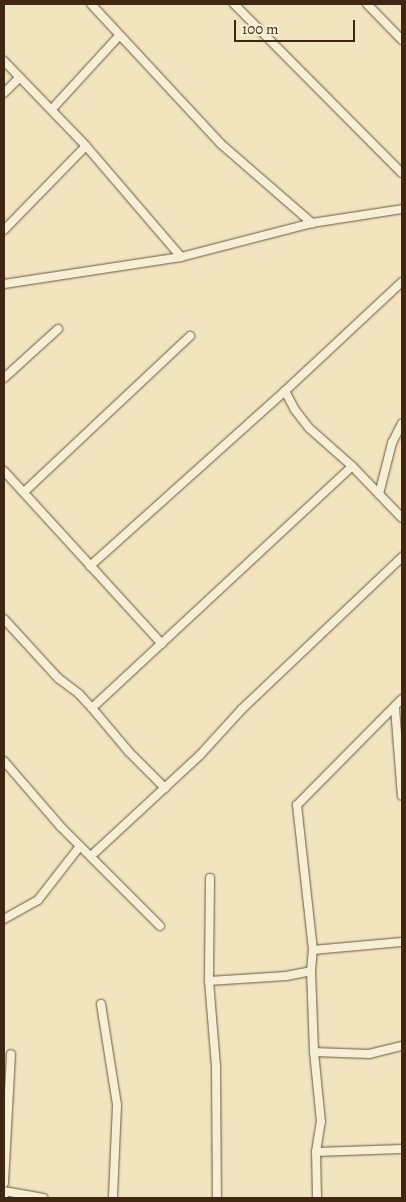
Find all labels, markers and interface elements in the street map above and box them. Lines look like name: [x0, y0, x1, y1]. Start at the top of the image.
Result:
scale bar: [236, 10, 357, 42]
text: 100 m: [242, 19, 279, 39]

